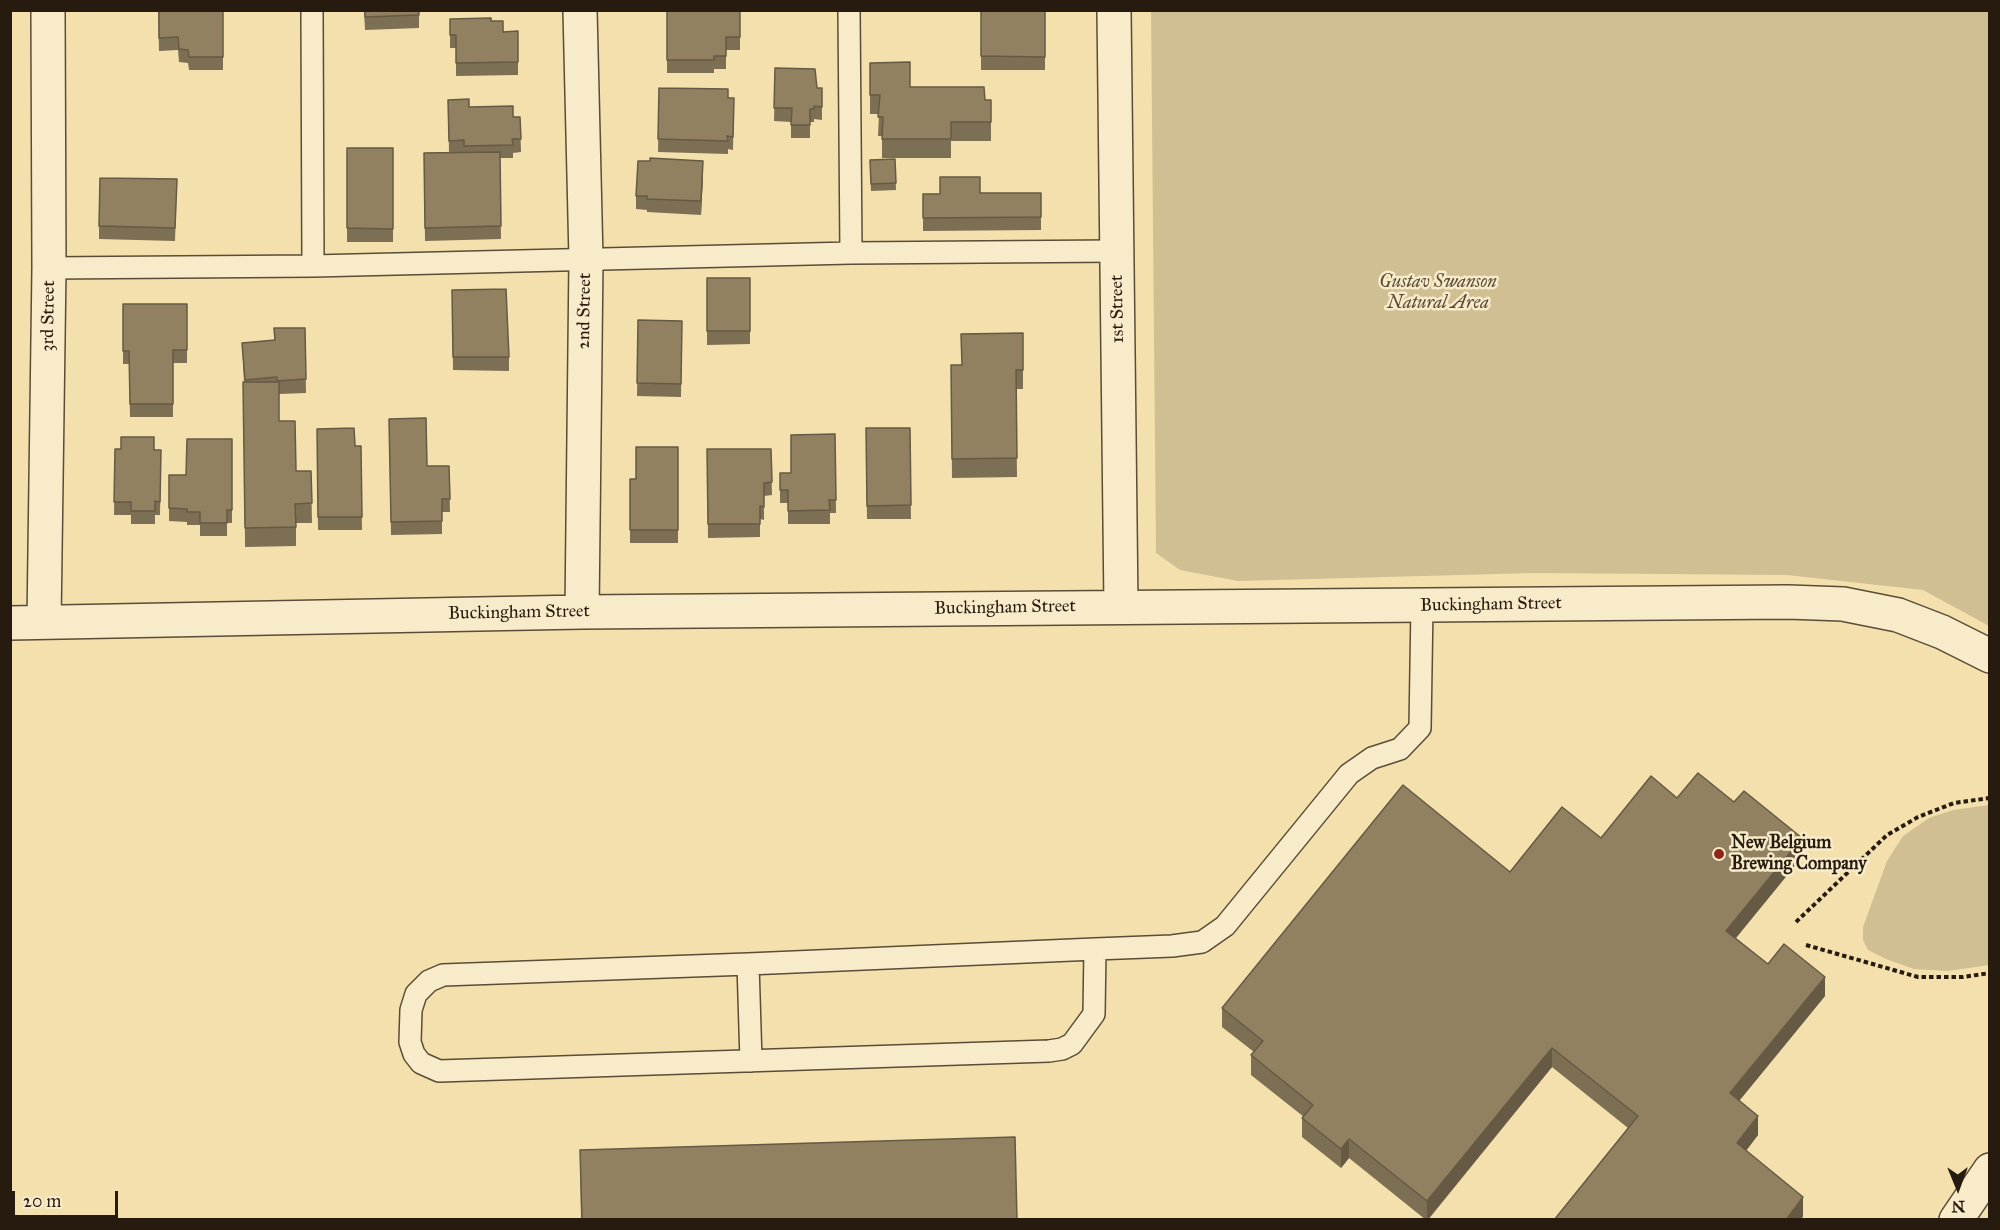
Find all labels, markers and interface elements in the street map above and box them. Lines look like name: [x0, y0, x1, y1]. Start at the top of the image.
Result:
park label: Gustav Swanson Natural Area: [1379, 272, 1497, 314]
street label: 2nd Street: [574, 273, 596, 349]
street label: 1st Street: [1107, 274, 1129, 344]
street label: 3rd Street: [38, 280, 60, 352]
street label: Buckingham Street: [1420, 593, 1562, 617]
street label: Buckingham Street: [934, 596, 1076, 620]
street label: Buckingham Street: [448, 601, 590, 625]
place label: New Belgium Brewing Company: [1731, 833, 1867, 876]
marker: New Belgium Brewing Company: [1712, 847, 1726, 861]
north arrow: [1928, 1158, 1988, 1218]
scale bar: [15, 1179, 122, 1217]
text: 20 m: [23, 1190, 61, 1212]
text: N: [1951, 1197, 1965, 1216]

